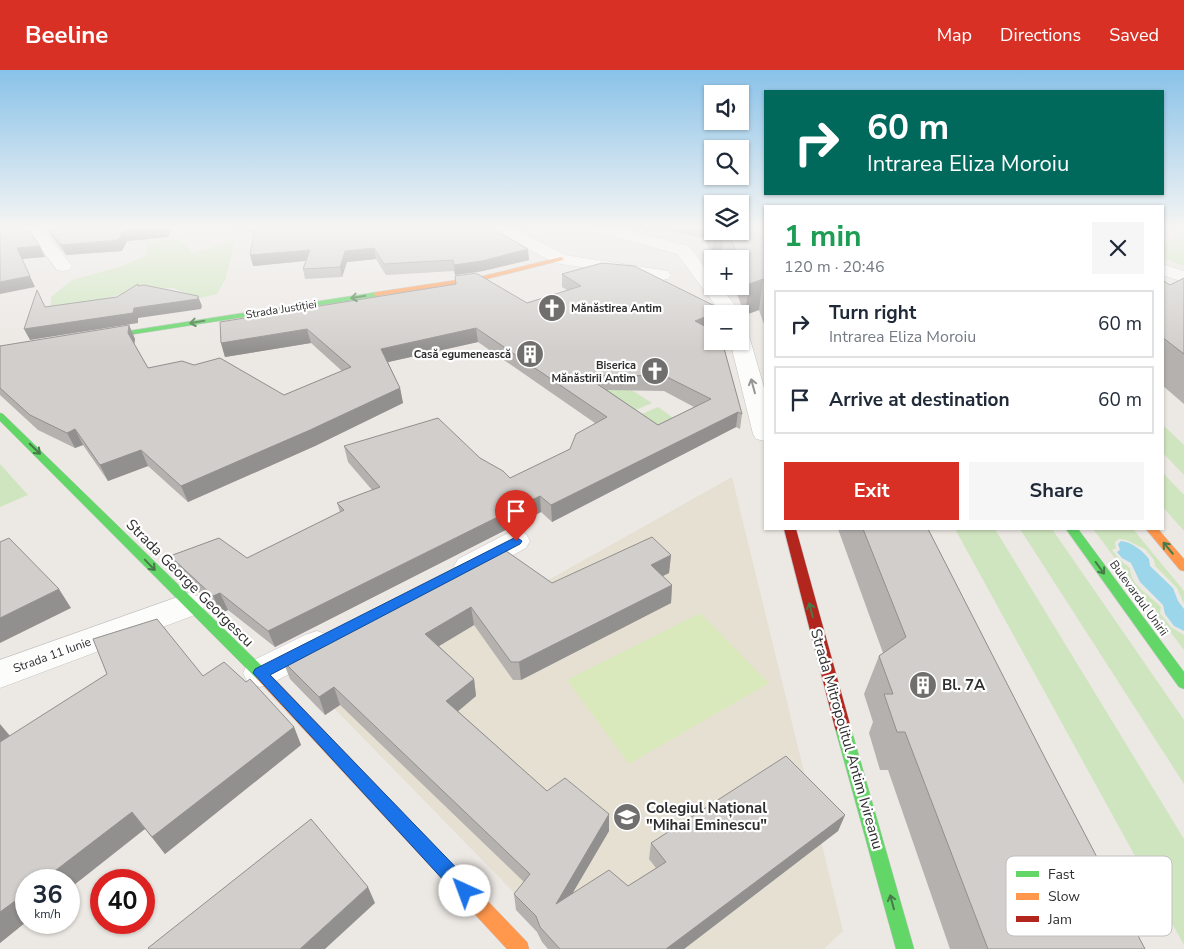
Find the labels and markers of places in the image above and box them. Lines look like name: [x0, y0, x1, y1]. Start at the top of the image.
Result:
church icon: Mănăstirea Antim: [537, 293, 567, 323]
place label: Mănăstirea Antim: [571, 301, 662, 316]
building icon: Casă egumenească: [515, 339, 545, 369]
place label: Casă egumenească: [414, 347, 511, 362]
church icon: Biserica Mănăstirii Antim: [640, 356, 670, 386]
place label: Biserica Mănăstirii Antim: [551, 358, 636, 386]
pin: [495, 490, 537, 541]
building icon: Bl. 7A: [908, 670, 938, 700]
place label: Bl. 7A: [942, 675, 986, 695]
place label: Colegiul Național "Mihai Eminescu": [646, 798, 767, 835]
school or university icon: Colegiul Național "Mihai Eminescu": [612, 802, 642, 832]

